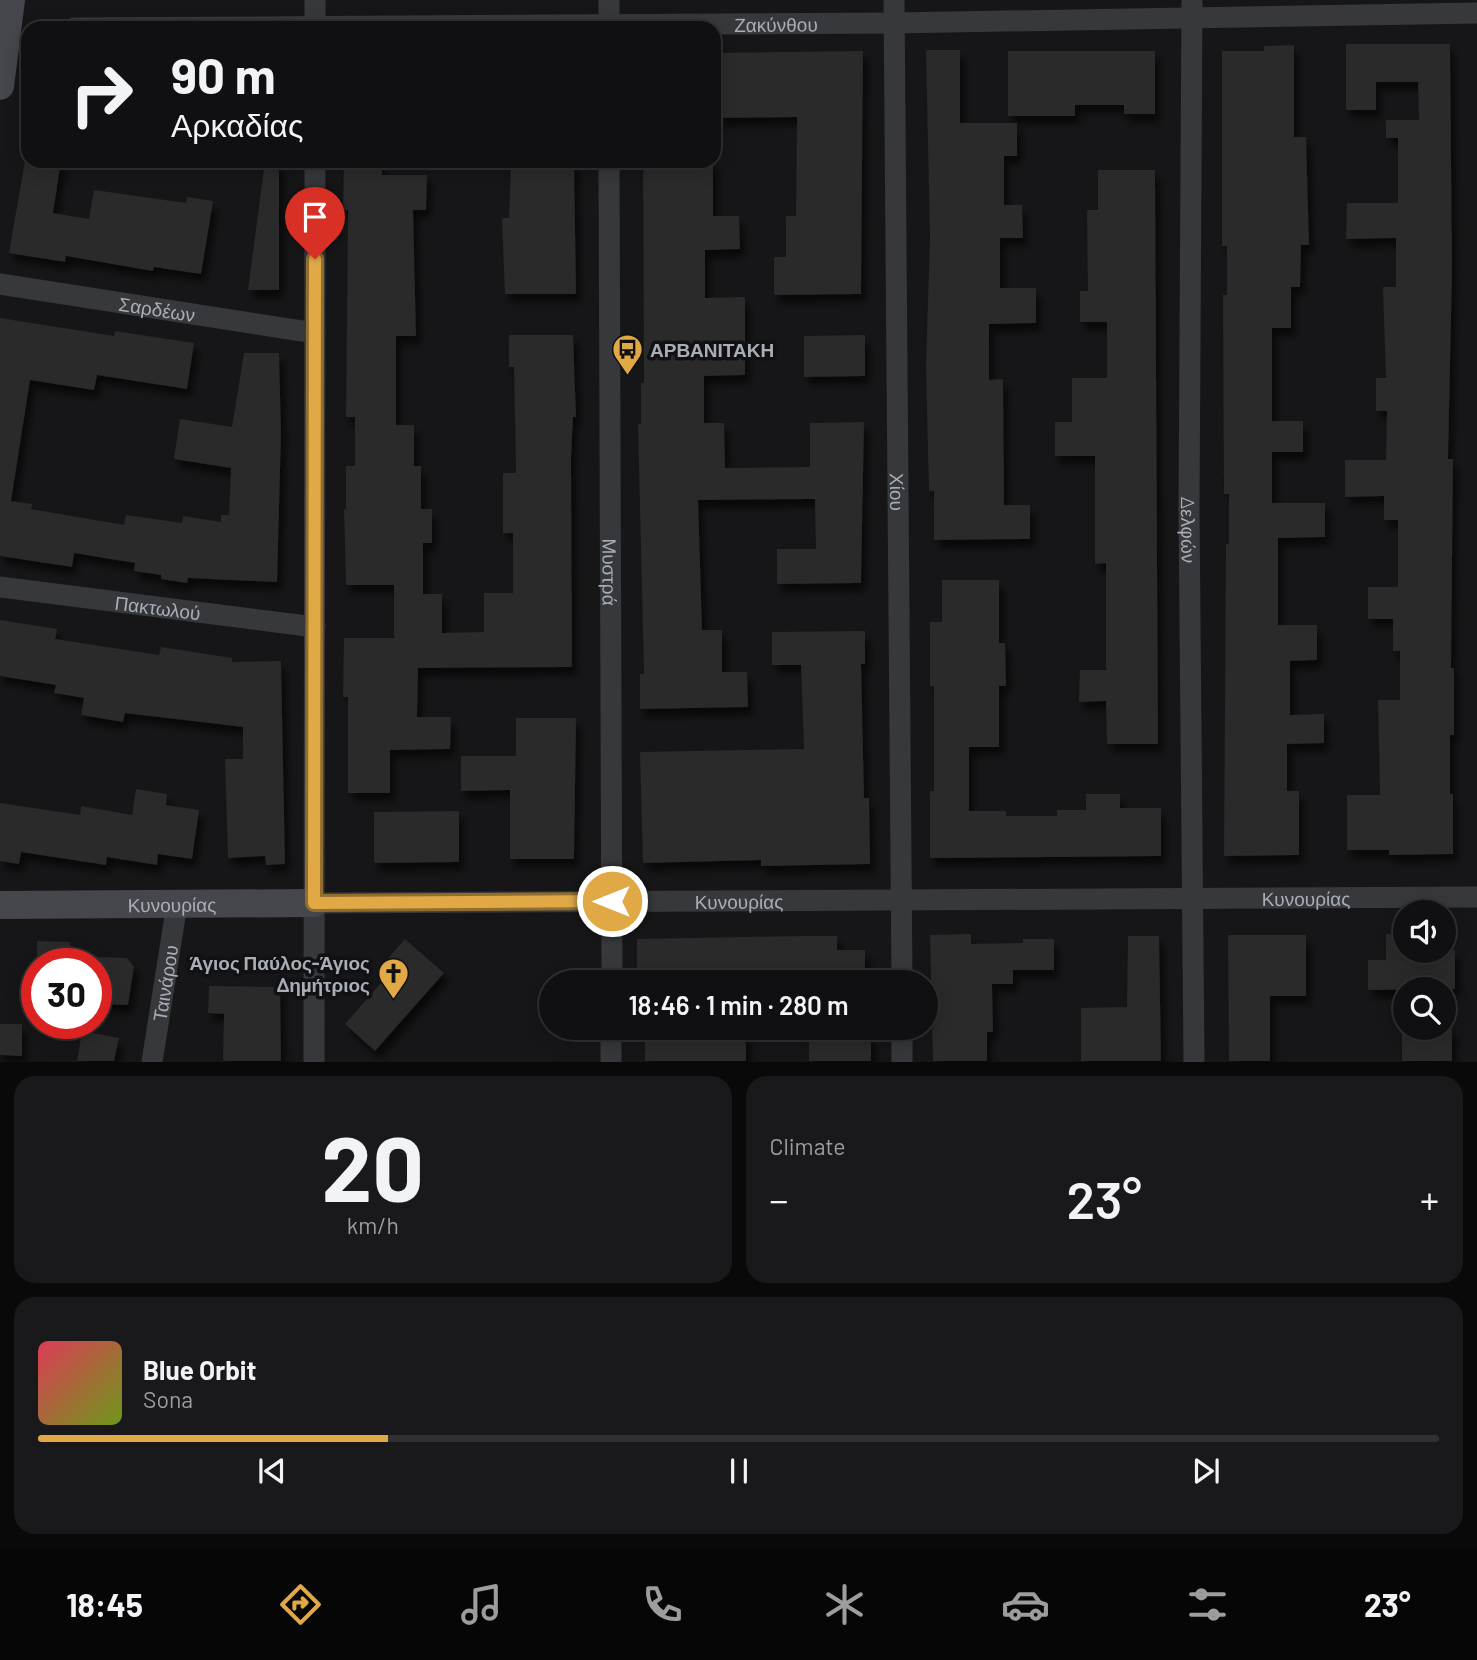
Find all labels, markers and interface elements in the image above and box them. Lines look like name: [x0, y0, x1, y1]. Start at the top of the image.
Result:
street label: Ζακύνθου: [734, 12, 818, 35]
text: 90 m: [171, 45, 276, 104]
icon: right: [56, 49, 147, 140]
text: Αρκαδίας: [171, 105, 304, 143]
pin: [285, 187, 345, 259]
icon: arrive: [296, 198, 334, 236]
street label: Σαρδέων: [117, 291, 197, 326]
bus stop icon: ΑΡΒΑΝΙΤΑΚΗ: [610, 332, 644, 376]
place label: ΑΡΒΑΝΙΤΑΚΗ: [650, 338, 774, 361]
street label: Χίου: [886, 473, 910, 511]
street label: Δελφών: [1177, 497, 1201, 563]
street label: Μυστρά: [599, 538, 622, 606]
street label: Πακτωλού: [114, 590, 202, 624]
position arrow: [575, 864, 649, 938]
street label: Κυνουρίας: [1262, 886, 1350, 910]
street label: Κυνουρίας: [695, 889, 783, 913]
street label: Κυνουρίας: [128, 892, 216, 916]
map controls: [1393, 900, 1456, 1040]
button: sound: [1393, 900, 1456, 963]
street label: Ταινάρου: [147, 943, 182, 1023]
speed limit sign: 30: [21, 948, 112, 1039]
place label: Άγιος Παύλος-Άγιος Δημήτριος: [189, 951, 370, 996]
church icon: Άγιος Παύλος-Άγιος Δημήτριος: [376, 956, 410, 1000]
button: search: [1393, 977, 1456, 1040]
text: 18:46 · 1 min · 280 m: [628, 989, 849, 1020]
text: 20: [321, 1111, 424, 1220]
text: Climate: [770, 1132, 846, 1160]
text: 23°: [1067, 1167, 1142, 1229]
text: −: [770, 1176, 789, 1222]
text: +: [1420, 1176, 1439, 1222]
text: km/h: [347, 1211, 399, 1239]
text: Blue Orbit: [143, 1354, 256, 1385]
text: Sona: [143, 1385, 193, 1413]
icon: previous: [253, 1452, 291, 1490]
icon: pause: [720, 1452, 758, 1490]
icon: next: [1187, 1452, 1225, 1490]
icon: directions: [276, 1580, 325, 1629]
icon: music: [457, 1580, 506, 1629]
icon: phone: [638, 1580, 687, 1629]
icon: climate: [820, 1580, 869, 1629]
icon: car: [1001, 1580, 1050, 1629]
icon: filters: [1183, 1580, 1232, 1629]
text: 18:45: [66, 1585, 143, 1623]
text: 23°: [1364, 1585, 1411, 1623]

